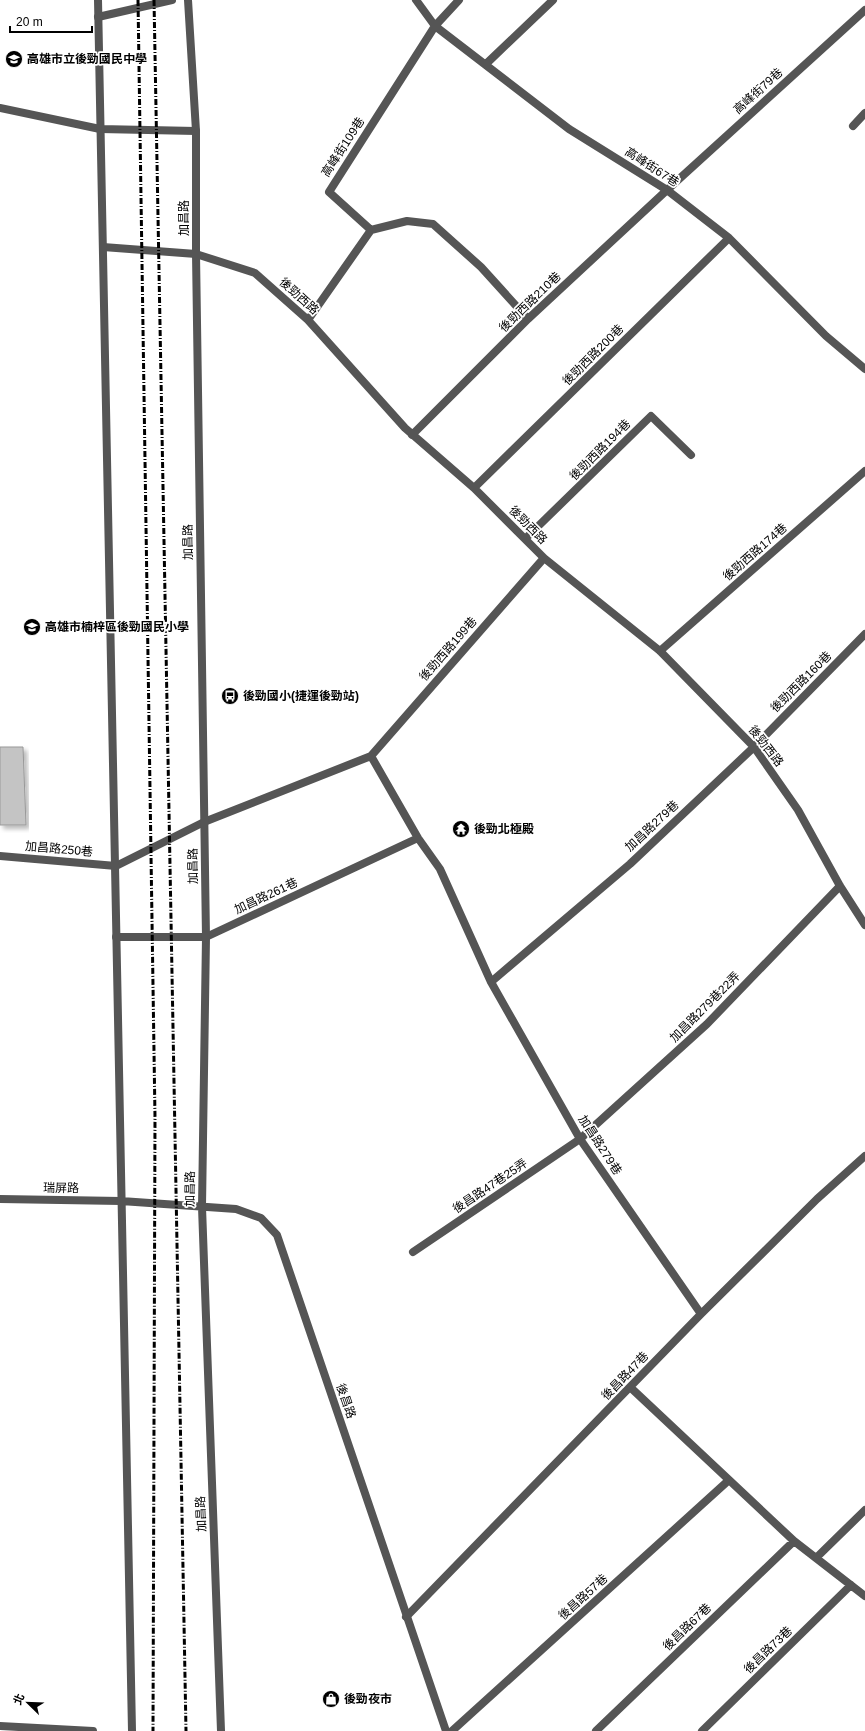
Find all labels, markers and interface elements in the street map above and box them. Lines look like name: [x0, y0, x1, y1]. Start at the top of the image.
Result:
scale bar: [10, 8, 92, 34]
text: 20 m: [16, 15, 43, 29]
school or university icon: 高雄市立後勁國民中學: [4, 49, 24, 69]
place label: 高雄市立後勁國民中學: [27, 52, 147, 66]
street label: 高峰街79巷: [731, 65, 785, 117]
street label: 高峰街109巷: [319, 115, 367, 179]
street label: 高峰街67巷: [622, 144, 682, 190]
street label: 加昌路: [177, 200, 191, 236]
street label: 後勁西路210巷: [496, 269, 564, 335]
street label: 後勁西路: [276, 275, 322, 317]
street label: 後勁西路200巷: [560, 322, 626, 388]
street label: 後勁西路194巷: [567, 417, 633, 483]
street label: 後勁西路: [506, 503, 550, 547]
street label: 後勁西路174巷: [720, 520, 790, 584]
street label: 加昌路: [181, 524, 195, 560]
street label: 後勁西路199巷: [416, 614, 480, 684]
school or university icon: 高雄市楠梓區後勁國民小學: [22, 617, 42, 637]
place label: 高雄市楠梓區後勁國民小學: [45, 620, 189, 634]
street label: 後勁西路160巷: [768, 649, 834, 715]
bus stop icon: 後勁國小(捷運後勁站): [220, 686, 240, 706]
place label: 後勁國小(捷運後勁站): [243, 689, 359, 703]
street label: 後勁西路: [746, 723, 786, 769]
street label: 加昌路279巷: [622, 798, 682, 854]
temple icon: 後勁北極殿: [451, 819, 471, 839]
place label: 後勁北極殿: [474, 822, 534, 836]
street label: 加昌路250巷: [25, 839, 93, 859]
street label: 加昌路: [186, 848, 200, 884]
street label: 加昌路261巷: [232, 875, 300, 917]
street label: 加昌路279巷22弄: [667, 969, 743, 1045]
street label: 加昌路279巷: [576, 1113, 624, 1177]
street label: 後昌路47巷25弄: [450, 1156, 530, 1216]
street label: 加昌路: [183, 1171, 197, 1207]
street label: 瑞屏路: [43, 1181, 79, 1195]
street label: 後昌路47巷: [599, 1349, 651, 1403]
street label: 後昌路: [334, 1382, 358, 1420]
street label: 加昌路: [193, 1496, 209, 1532]
street label: 後昌路57巷: [556, 1571, 610, 1623]
street label: 後昌路67巷: [660, 1601, 714, 1653]
street label: 後昌路73巷: [741, 1624, 795, 1676]
north arrow: [8, 1683, 48, 1723]
shop icon: 後勁夜市: [321, 1689, 341, 1709]
text: 北: [11, 1692, 26, 1706]
place label: 後勁夜市: [344, 1692, 392, 1706]

